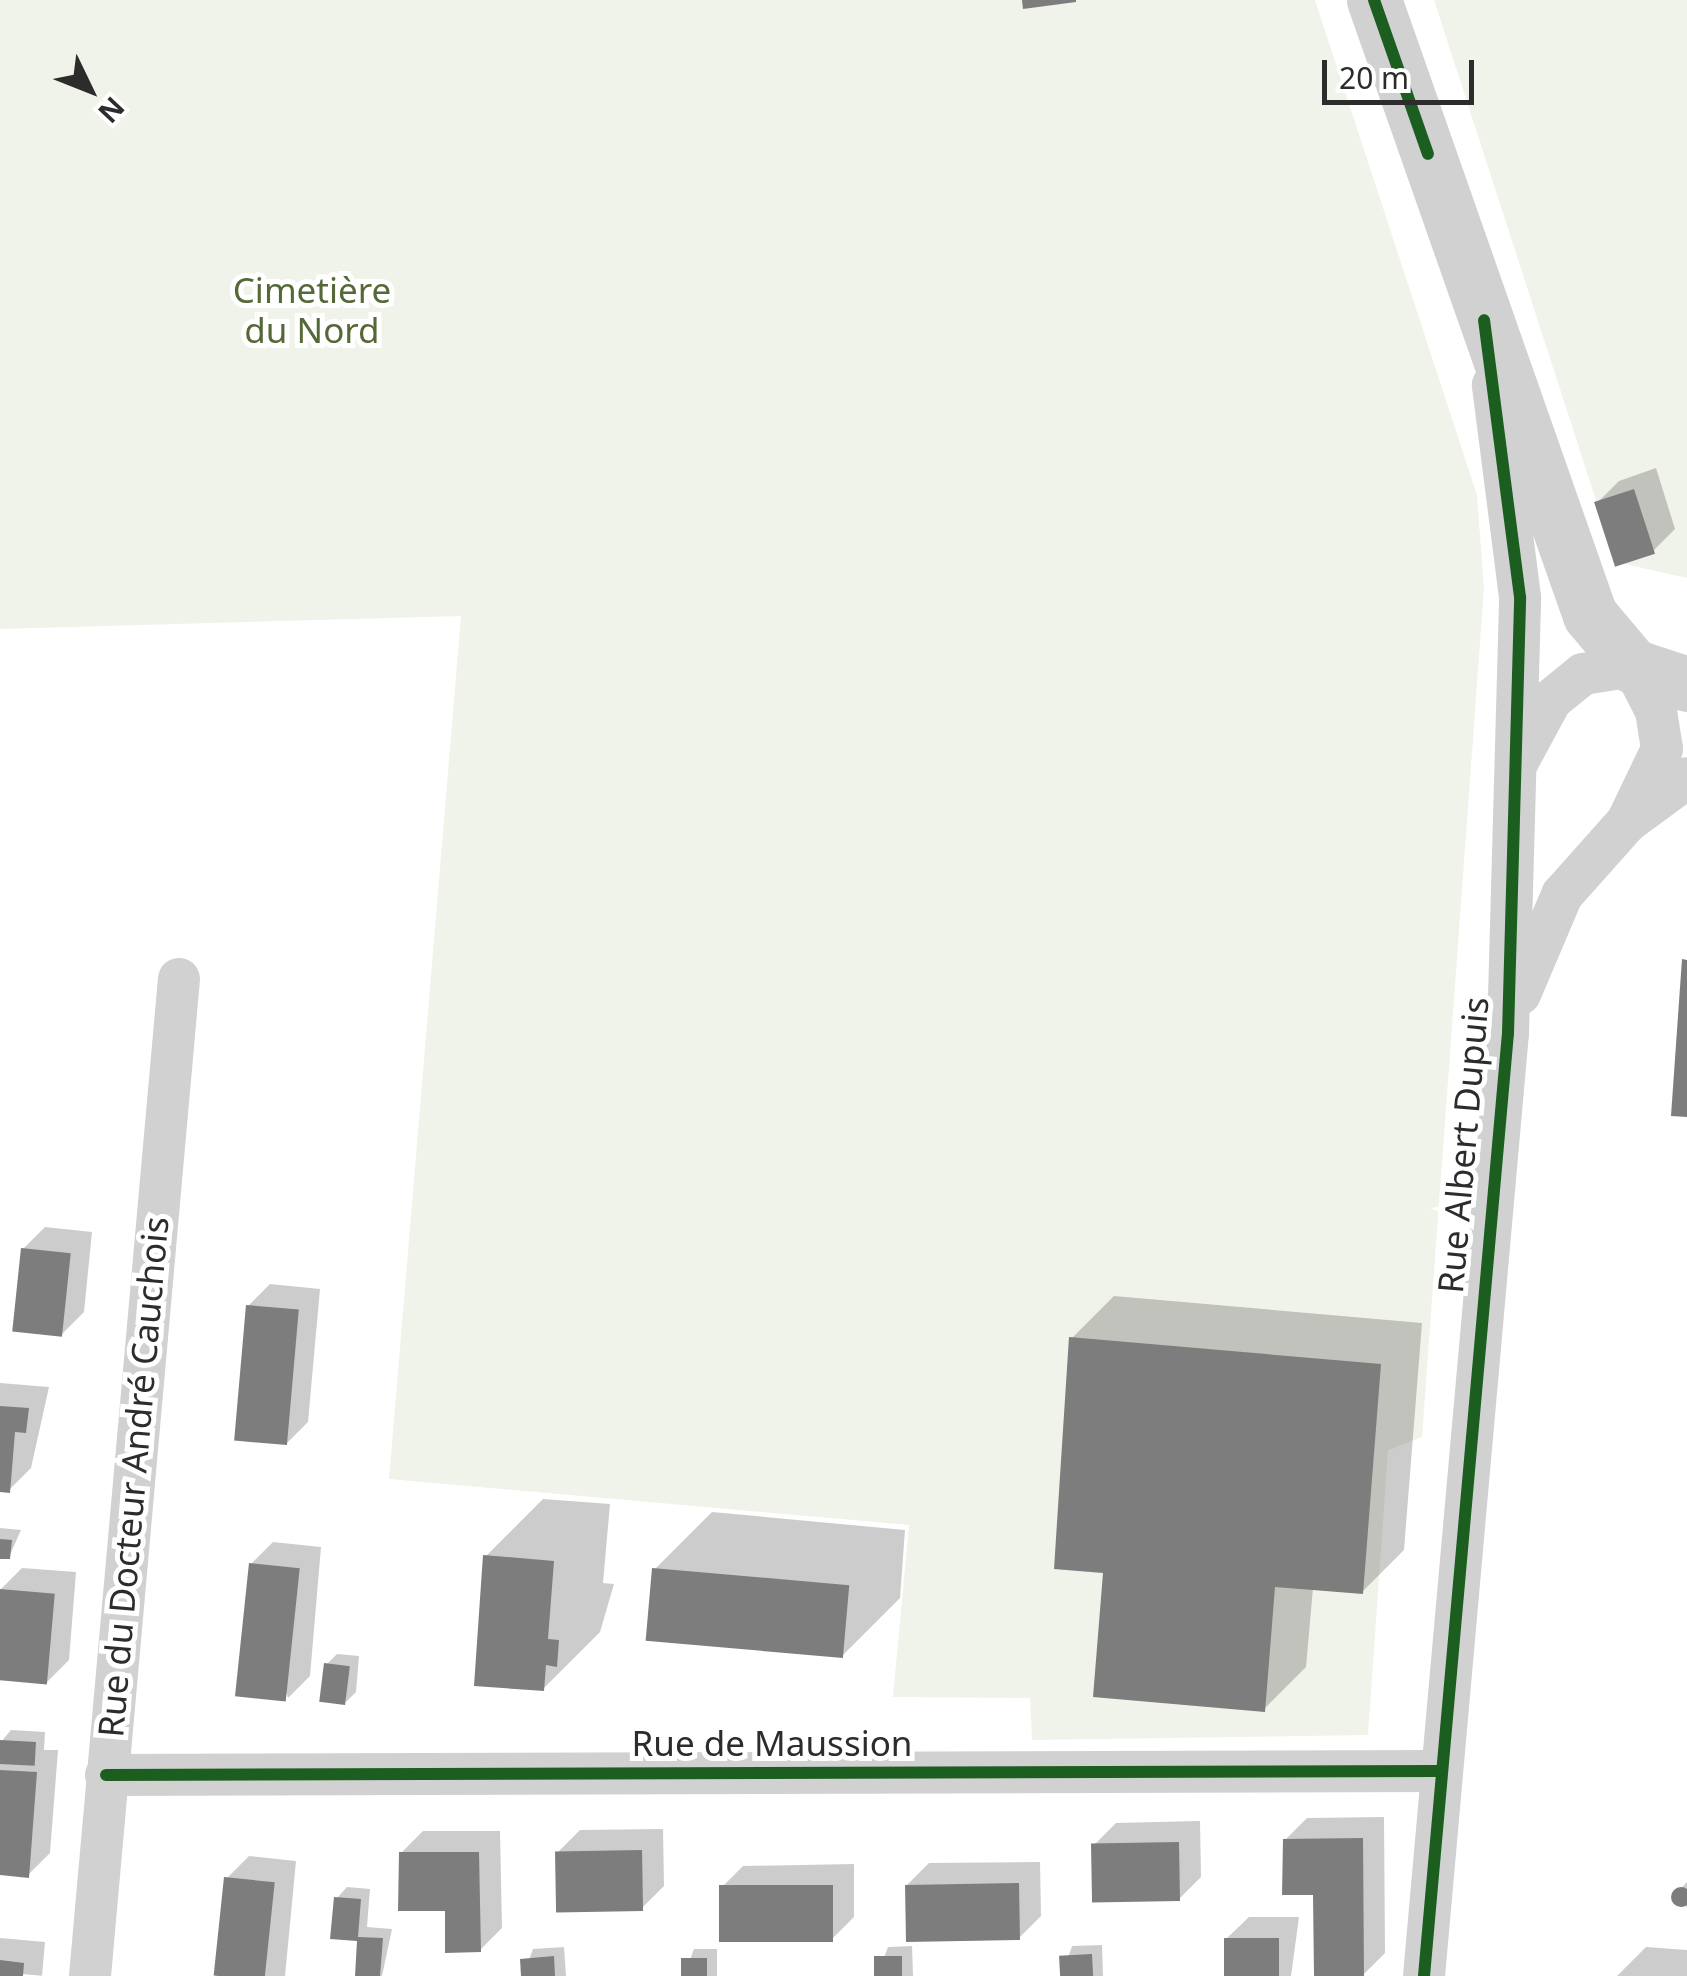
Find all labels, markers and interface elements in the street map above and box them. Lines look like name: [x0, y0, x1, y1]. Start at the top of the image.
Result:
north arrow: [40, 40, 140, 140]
scale bar: [1327, 40, 1480, 102]
text: 20 m: [1339, 57, 1409, 98]
text: N: [90, 89, 134, 132]
park label: Cimetière du Nord: [233, 269, 391, 351]
street label: Rue Albert Dupuis: [1429, 995, 1497, 1295]
street label: Rue du Docteur André Cauchois: [89, 1215, 177, 1739]
street label: Rue de Maussion: [632, 1722, 912, 1764]

